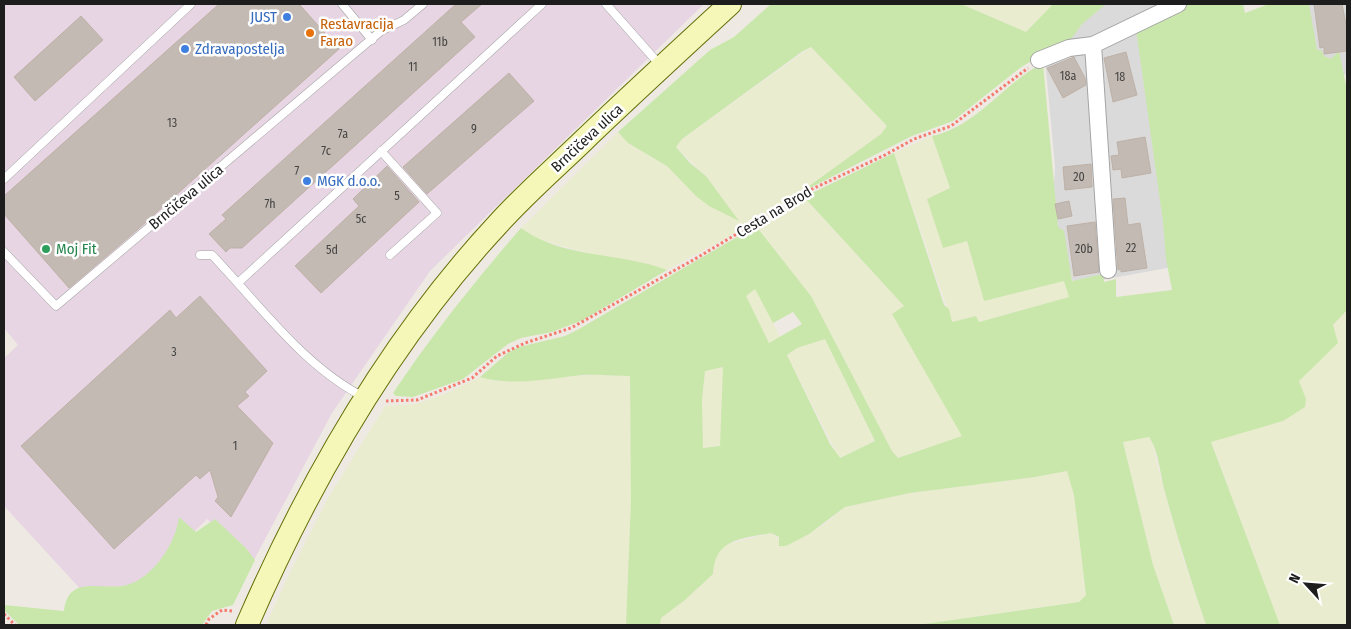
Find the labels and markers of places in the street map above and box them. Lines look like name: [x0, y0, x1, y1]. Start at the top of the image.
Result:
place label: JUST: [250, 8, 277, 26]
marker: JUST: [281, 11, 293, 23]
place label: Restavracija Farao: [320, 15, 394, 50]
marker: Restavracija Farao: [304, 27, 316, 39]
place label: Zdravapostelja: [195, 40, 285, 58]
marker: Zdravapostelja: [179, 43, 191, 55]
place label: MGK d.o.o.: [317, 172, 380, 190]
marker: MGK d.o.o.: [301, 175, 313, 187]
place label: Moj Fit: [56, 240, 97, 258]
marker: Moj Fit: [40, 243, 52, 255]

